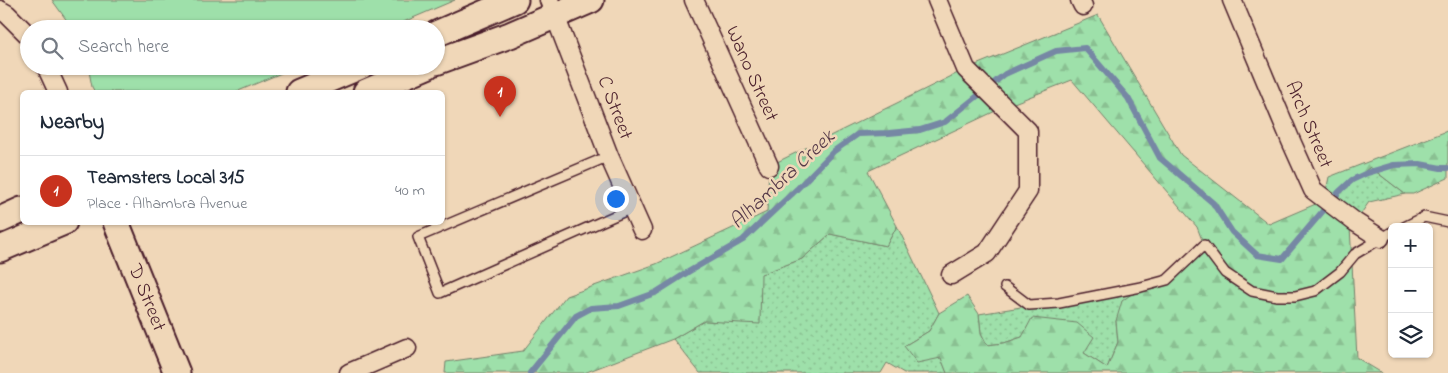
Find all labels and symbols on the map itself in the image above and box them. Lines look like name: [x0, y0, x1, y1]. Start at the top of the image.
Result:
street label: Wano Street: [717, 22, 785, 127]
street label: C Street: [589, 72, 640, 144]
pin: 1: [484, 76, 516, 117]
street label: Arch Street: [1277, 77, 1339, 173]
water label: Alhambra Creek: [724, 123, 843, 237]
your location: [603, 186, 629, 212]
street label: D Street: [119, 259, 173, 336]

